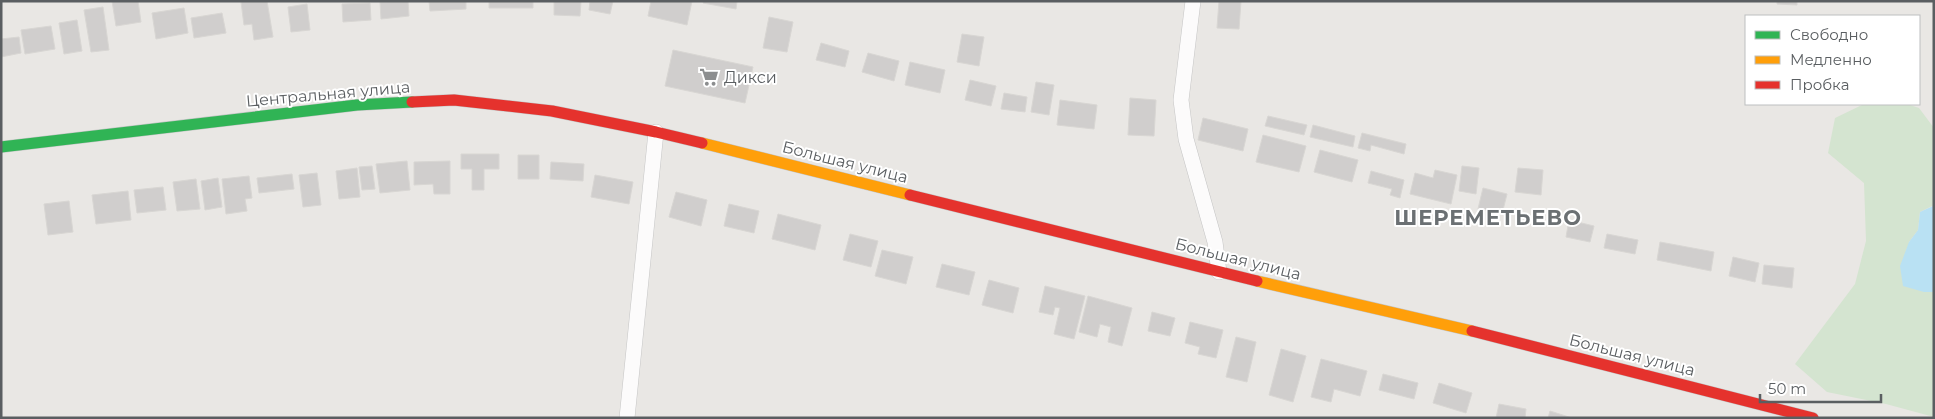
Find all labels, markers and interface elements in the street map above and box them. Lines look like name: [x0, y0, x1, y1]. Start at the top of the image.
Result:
legend: [1745, 15, 1920, 105]
text: Свободно: [1790, 25, 1868, 44]
text: Медленно: [1790, 50, 1872, 69]
supermarket icon: Дикси: [698, 66, 720, 88]
place label: Дикси: [724, 68, 777, 87]
text: Пробка: [1790, 75, 1849, 94]
street label: Центральная улица: [245, 77, 411, 111]
street label: Большая улица: [780, 137, 910, 187]
district label: ШЕРЕМЕТЬЕВО: [1394, 205, 1582, 230]
street label: Большая улица: [1173, 234, 1303, 284]
street label: Большая улица: [1567, 330, 1697, 380]
scale bar: [1760, 372, 1881, 404]
text: 50 m: [1768, 379, 1806, 398]

